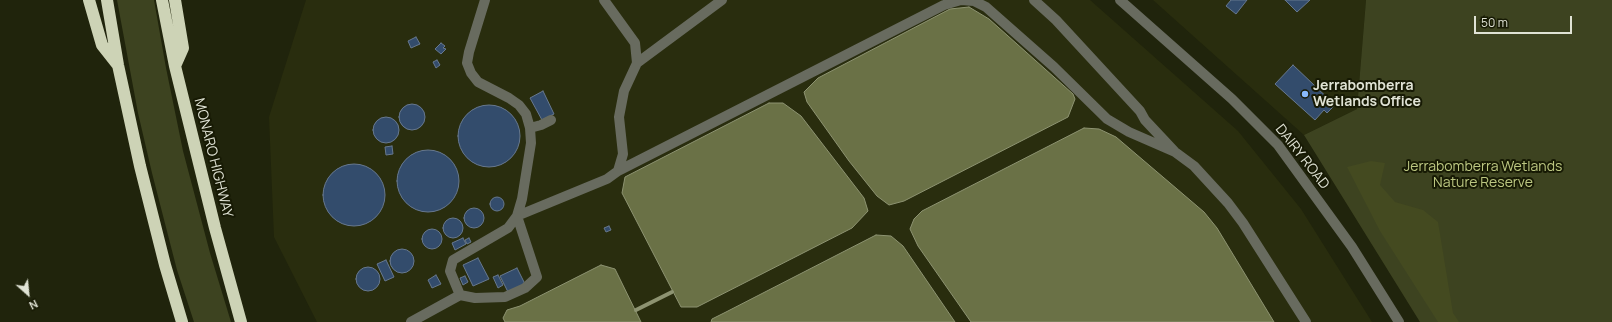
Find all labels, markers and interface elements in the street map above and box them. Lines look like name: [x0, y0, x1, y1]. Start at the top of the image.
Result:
scale bar: [1476, 8, 1574, 34]
text: 50 m: [1481, 14, 1508, 31]
place label: Jerrabomberra Wetlands Office: [1313, 78, 1421, 110]
marker: Jerrabomberra Wetlands Office: [1300, 89, 1310, 99]
street label: MONARO HIGHWAY: [190, 97, 236, 219]
street label: DAIRY ROAD: [1272, 121, 1332, 193]
park label: Jerrabomberra Wetlands Nature Reserve: [1404, 159, 1562, 192]
north arrow: [8, 274, 48, 314]
text: N: [27, 297, 41, 314]

